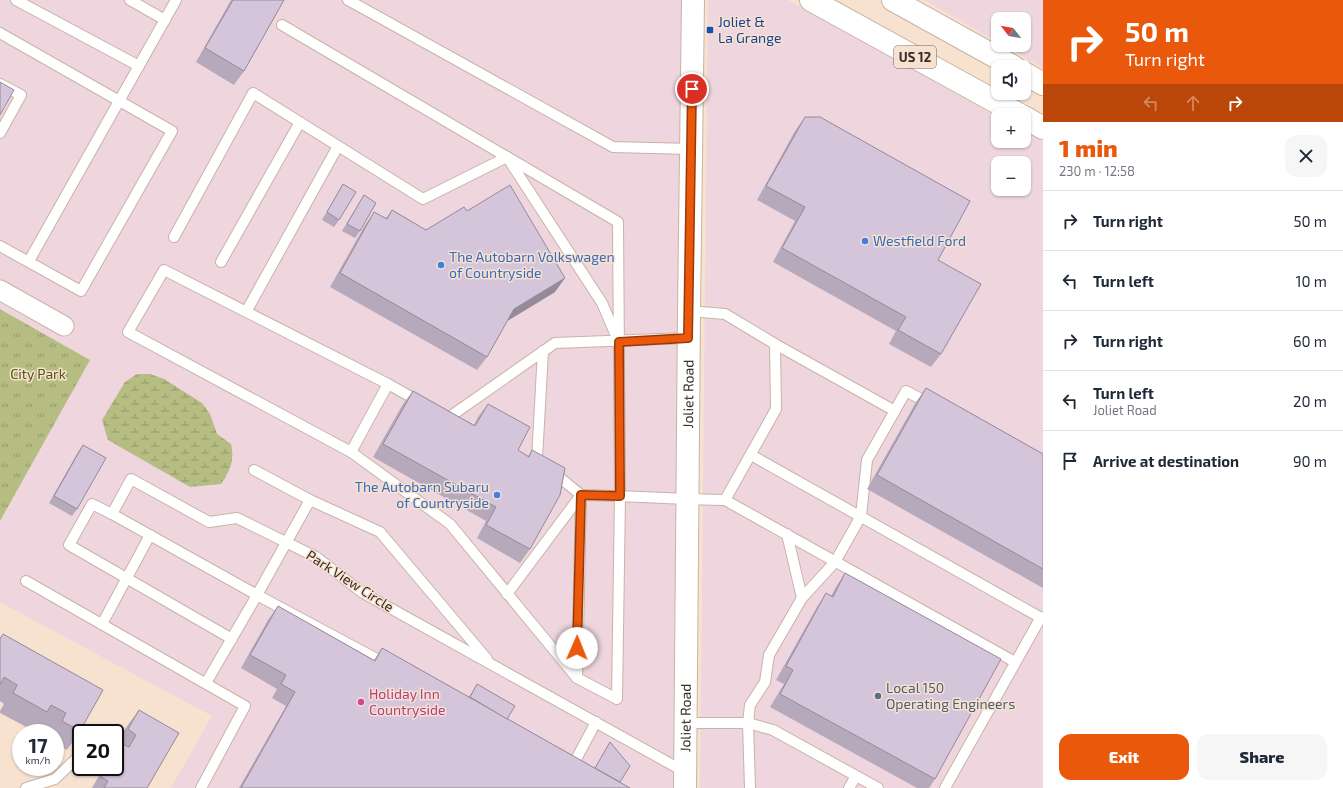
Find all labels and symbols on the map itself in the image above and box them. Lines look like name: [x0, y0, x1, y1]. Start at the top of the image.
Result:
north arrow: [991, 12, 1031, 52]
place label: Joliet & La Grange: [718, 13, 782, 46]
marker: Joliet & La Grange: [705, 25, 715, 35]
road number: US 12: [894, 46, 936, 68]
pin: [675, 72, 709, 106]
place label: Westfield Ford: [873, 232, 966, 249]
marker: Westfield Ford: [860, 236, 870, 246]
place label: The Autobarn Volkswagen of Countryside: [449, 248, 615, 281]
marker: The Autobarn Volkswagen of Countryside: [436, 260, 446, 270]
street label: Joliet Road: [679, 360, 697, 428]
park label: City Park: [10, 365, 66, 382]
place label: The Autobarn Subaru of Countryside: [355, 478, 489, 511]
marker: The Autobarn Subaru of Countryside: [492, 490, 502, 500]
street label: Park View Circle: [303, 546, 397, 615]
position arrow: [556, 627, 598, 669]
place label: Local 150 Operating Engineers: [886, 679, 1015, 712]
street label: Joliet Road: [676, 684, 694, 752]
place label: Holiday Inn Countryside: [369, 685, 446, 718]
marker: Local 150 Operating Engineers: [873, 691, 883, 701]
marker: Holiday Inn Countryside: [356, 697, 366, 707]
speed limit sign: 20: [72, 724, 124, 776]

